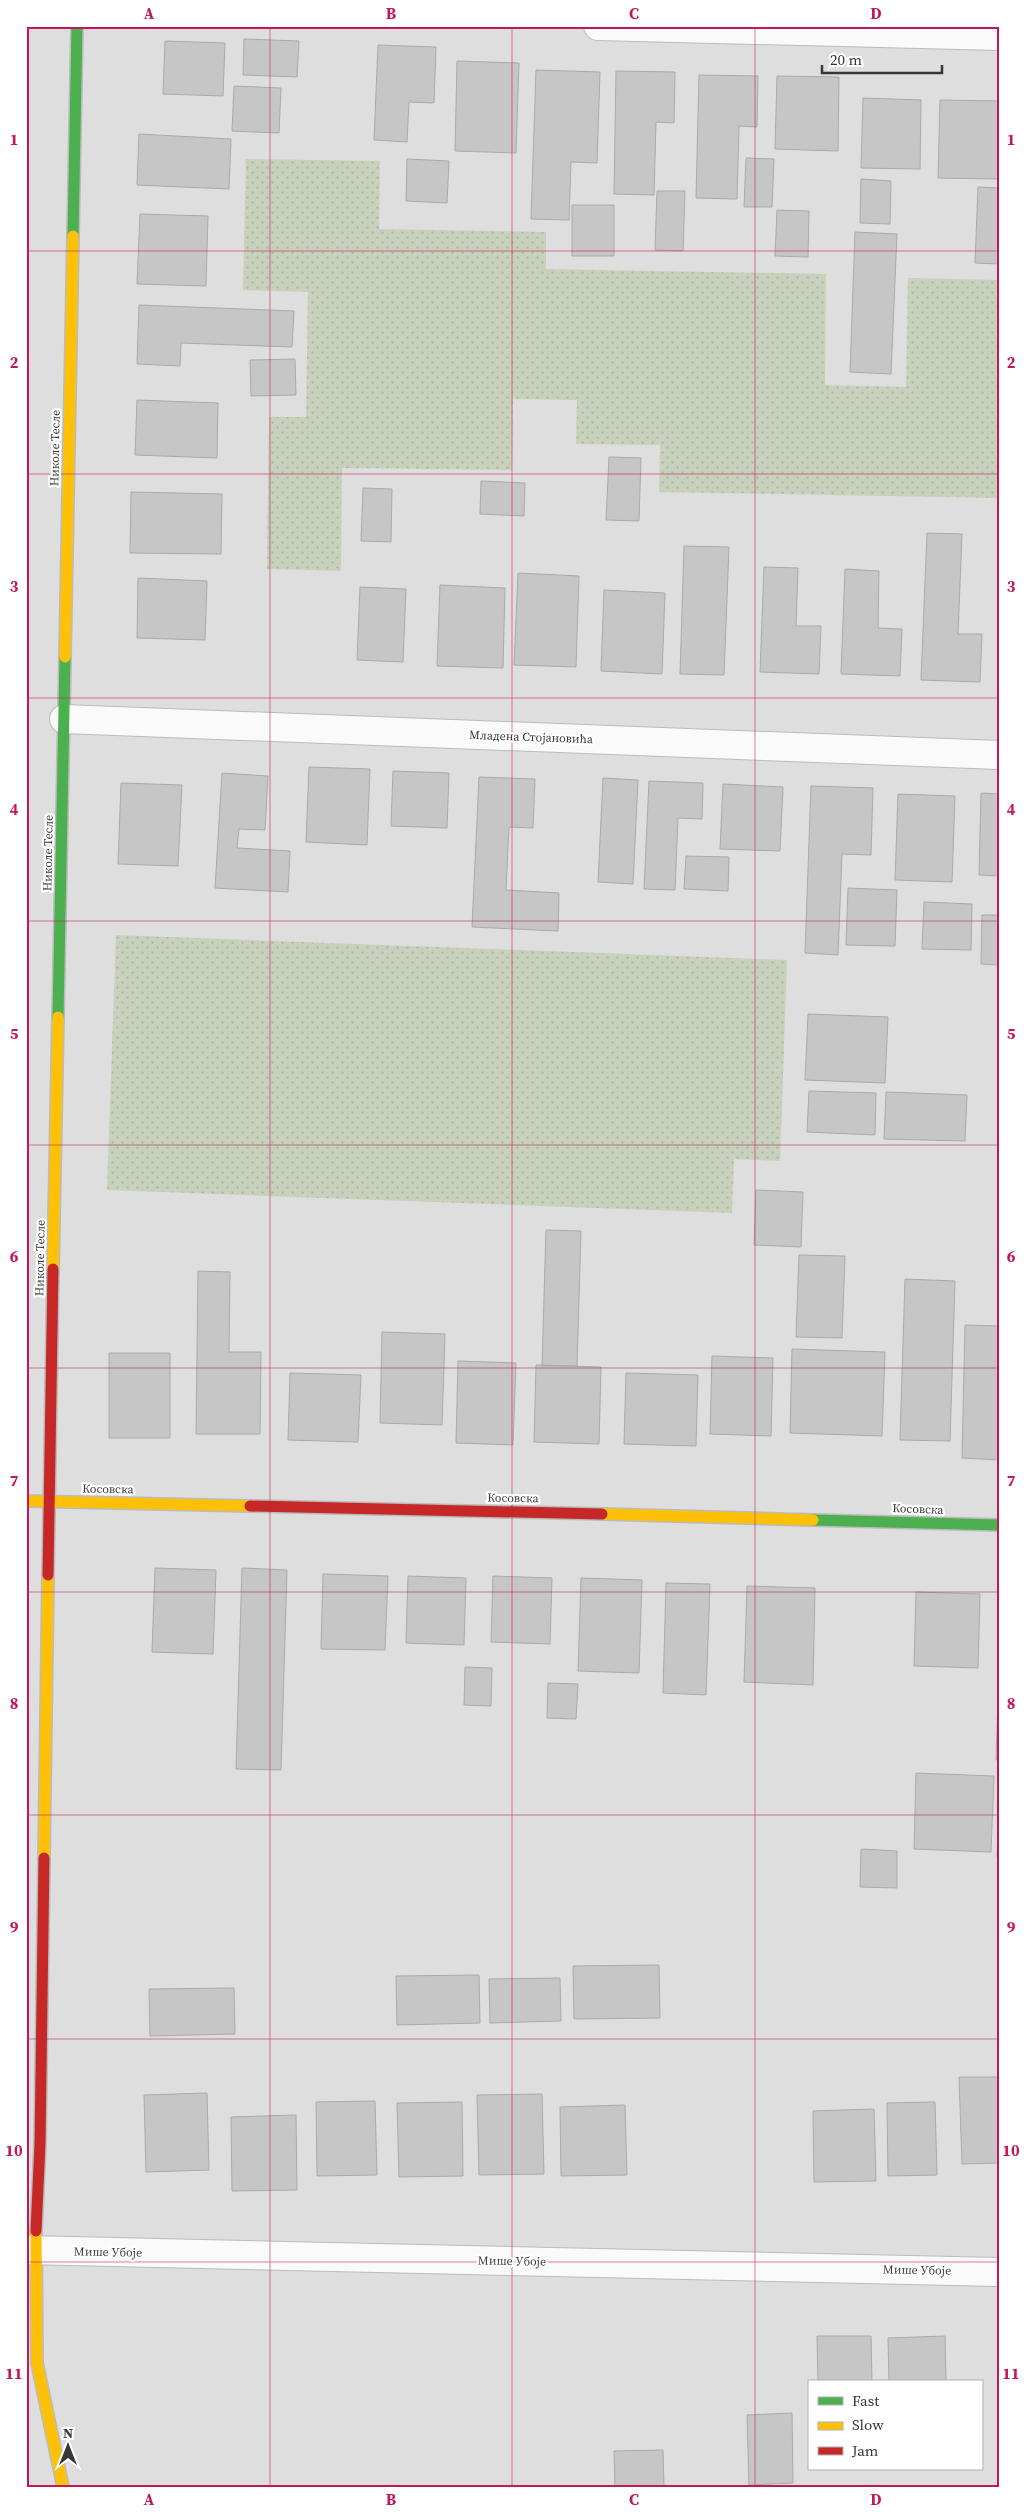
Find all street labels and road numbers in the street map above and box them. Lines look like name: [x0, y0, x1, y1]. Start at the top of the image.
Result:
street label: Николе Тесле: [46, 410, 64, 486]
street label: Младена Стојановића: [469, 727, 594, 747]
street label: Николе Тесле: [39, 815, 57, 891]
street label: Николе Тесле: [31, 1220, 49, 1296]
street label: Косовска: [82, 1481, 135, 1497]
street label: Косовска: [487, 1490, 540, 1506]
street label: Косовска: [892, 1500, 945, 1518]
street label: Мише Убоје: [74, 2243, 142, 2261]
street label: Мише Убоје: [478, 2252, 546, 2270]
street label: Мише Убоје: [883, 2261, 951, 2279]

